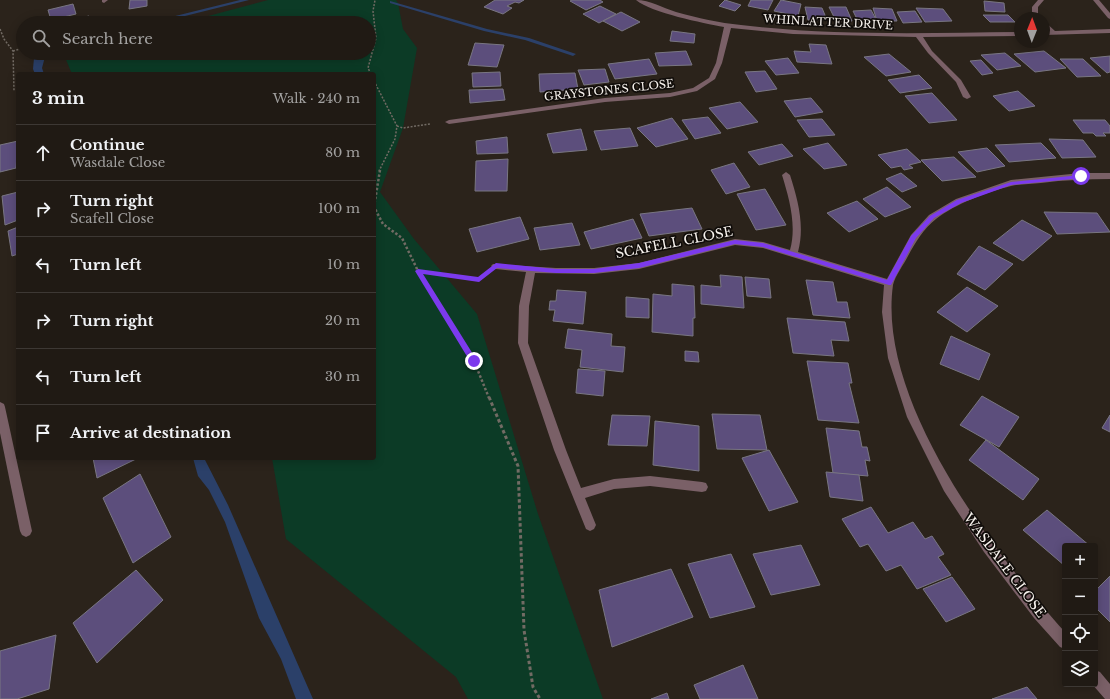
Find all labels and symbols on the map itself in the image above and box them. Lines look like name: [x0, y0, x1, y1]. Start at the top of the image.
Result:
street label: WHINLATTER DRIVE: [762, 12, 893, 32]
north arrow: [1014, 12, 1050, 48]
street label: GRAYSTONES CLOSE: [543, 76, 675, 104]
route start: [1072, 167, 1090, 185]
street label: SCAFELL CLOSE: [614, 223, 734, 262]
route end: [465, 352, 483, 370]
street label: WASDALE CLOSE: [959, 509, 1049, 621]

